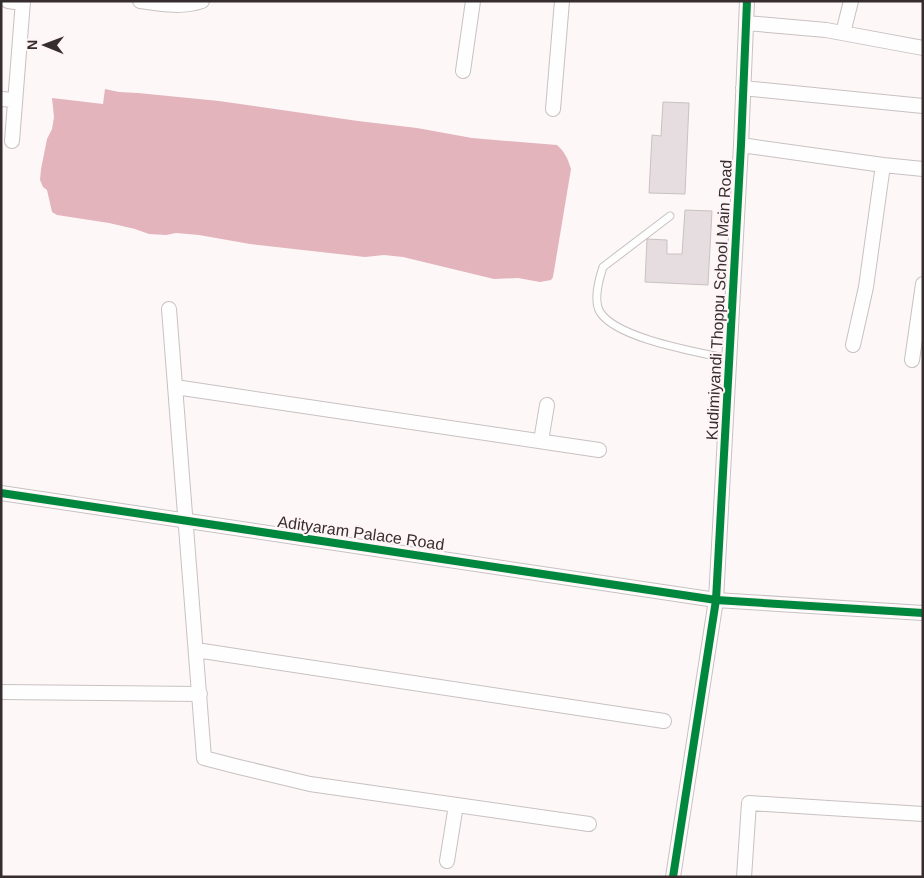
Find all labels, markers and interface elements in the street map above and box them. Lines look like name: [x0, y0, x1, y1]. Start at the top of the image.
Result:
north arrow: [20, 20, 70, 70]
text: N: [24, 40, 40, 50]
street label: Kudimiyandi Thoppu School Main Road: [703, 159, 735, 441]
street label: Adityaram Palace Road: [277, 513, 445, 553]

